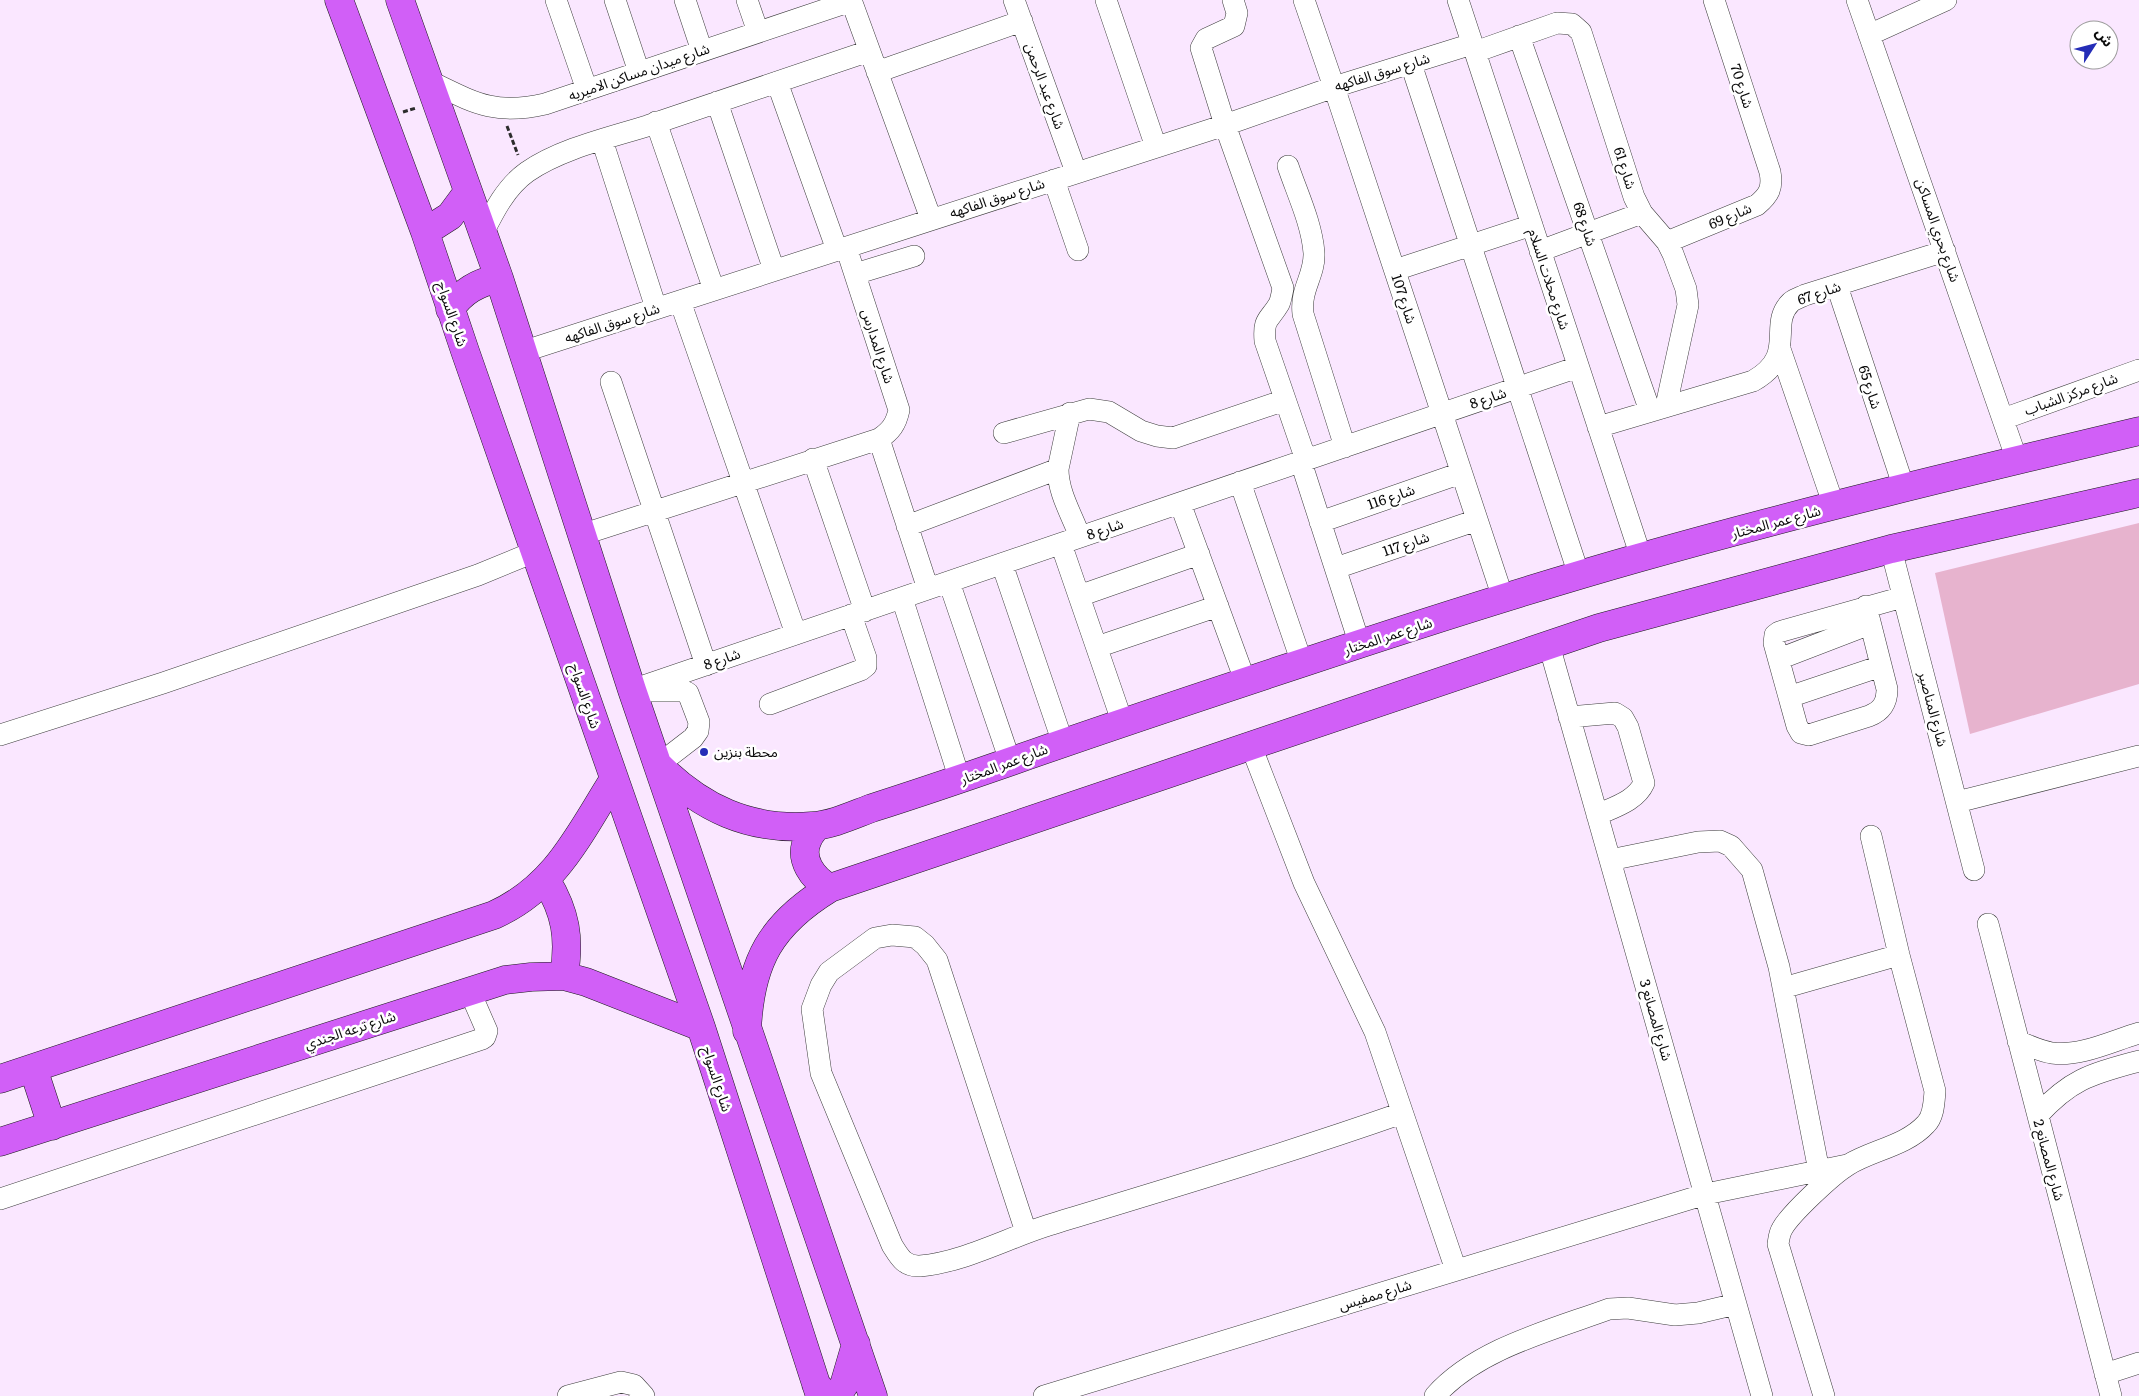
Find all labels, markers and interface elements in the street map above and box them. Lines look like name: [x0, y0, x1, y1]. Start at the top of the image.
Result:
north arrow: [2069, 20, 2119, 70]
text: ش: [2092, 23, 2119, 50]
street label: شارع ميدان مساكن الاميريه: [565, 37, 713, 107]
street label: شارع عبد الرحمن: [1019, 40, 1071, 132]
street label: شارع سوق الفاكهه: [1331, 47, 1433, 97]
street label: شارع 70: [1725, 61, 1759, 111]
street label: شارع 61: [1608, 144, 1642, 192]
street label: شارع سوق الفاكهه: [947, 172, 1047, 224]
street label: شارع بحري المساكن: [1910, 175, 1966, 285]
street label: شارع 69: [1705, 197, 1755, 235]
street label: شارع 68: [1567, 199, 1603, 249]
street label: شارع محلات السلام: [1522, 225, 1576, 333]
street label: شارع 107: [1386, 271, 1422, 327]
street label: شارع 67: [1794, 275, 1844, 311]
street label: شارع السواح: [431, 278, 473, 350]
street label: شارع سوق الفاكهه: [562, 297, 662, 349]
street label: شارع المدارس: [856, 306, 900, 386]
street label: شارع 65: [1853, 362, 1887, 412]
street label: شارع مركز الشباب: [2021, 367, 2121, 421]
street label: شارع 8: [1467, 381, 1509, 415]
street label: شارع 116: [1364, 479, 1418, 515]
street label: شارع عمر المختار: [1728, 499, 1823, 545]
street label: شارع 8: [1084, 512, 1126, 546]
street label: شارع 117: [1380, 526, 1432, 562]
street label: شارع عمر المختار: [1340, 611, 1435, 661]
street label: شارع 8: [701, 642, 743, 676]
street label: شارع السواح: [564, 660, 606, 732]
street label: شارع المناصير: [1912, 668, 1954, 749]
street label: شارع عمر المختار: [956, 738, 1051, 790]
place label: محطة بنزين: [714, 741, 778, 761]
marker: محطة بنزين: [698, 746, 710, 758]
street label: شارع المصانع 3: [1634, 977, 1678, 1063]
street label: شارع ترعه الجندي: [301, 1005, 399, 1055]
street label: شارع السواح: [696, 1043, 738, 1115]
street label: شارع المصانع 2: [2028, 1117, 2070, 1203]
street label: شارع ممفيس: [1336, 1273, 1414, 1317]

